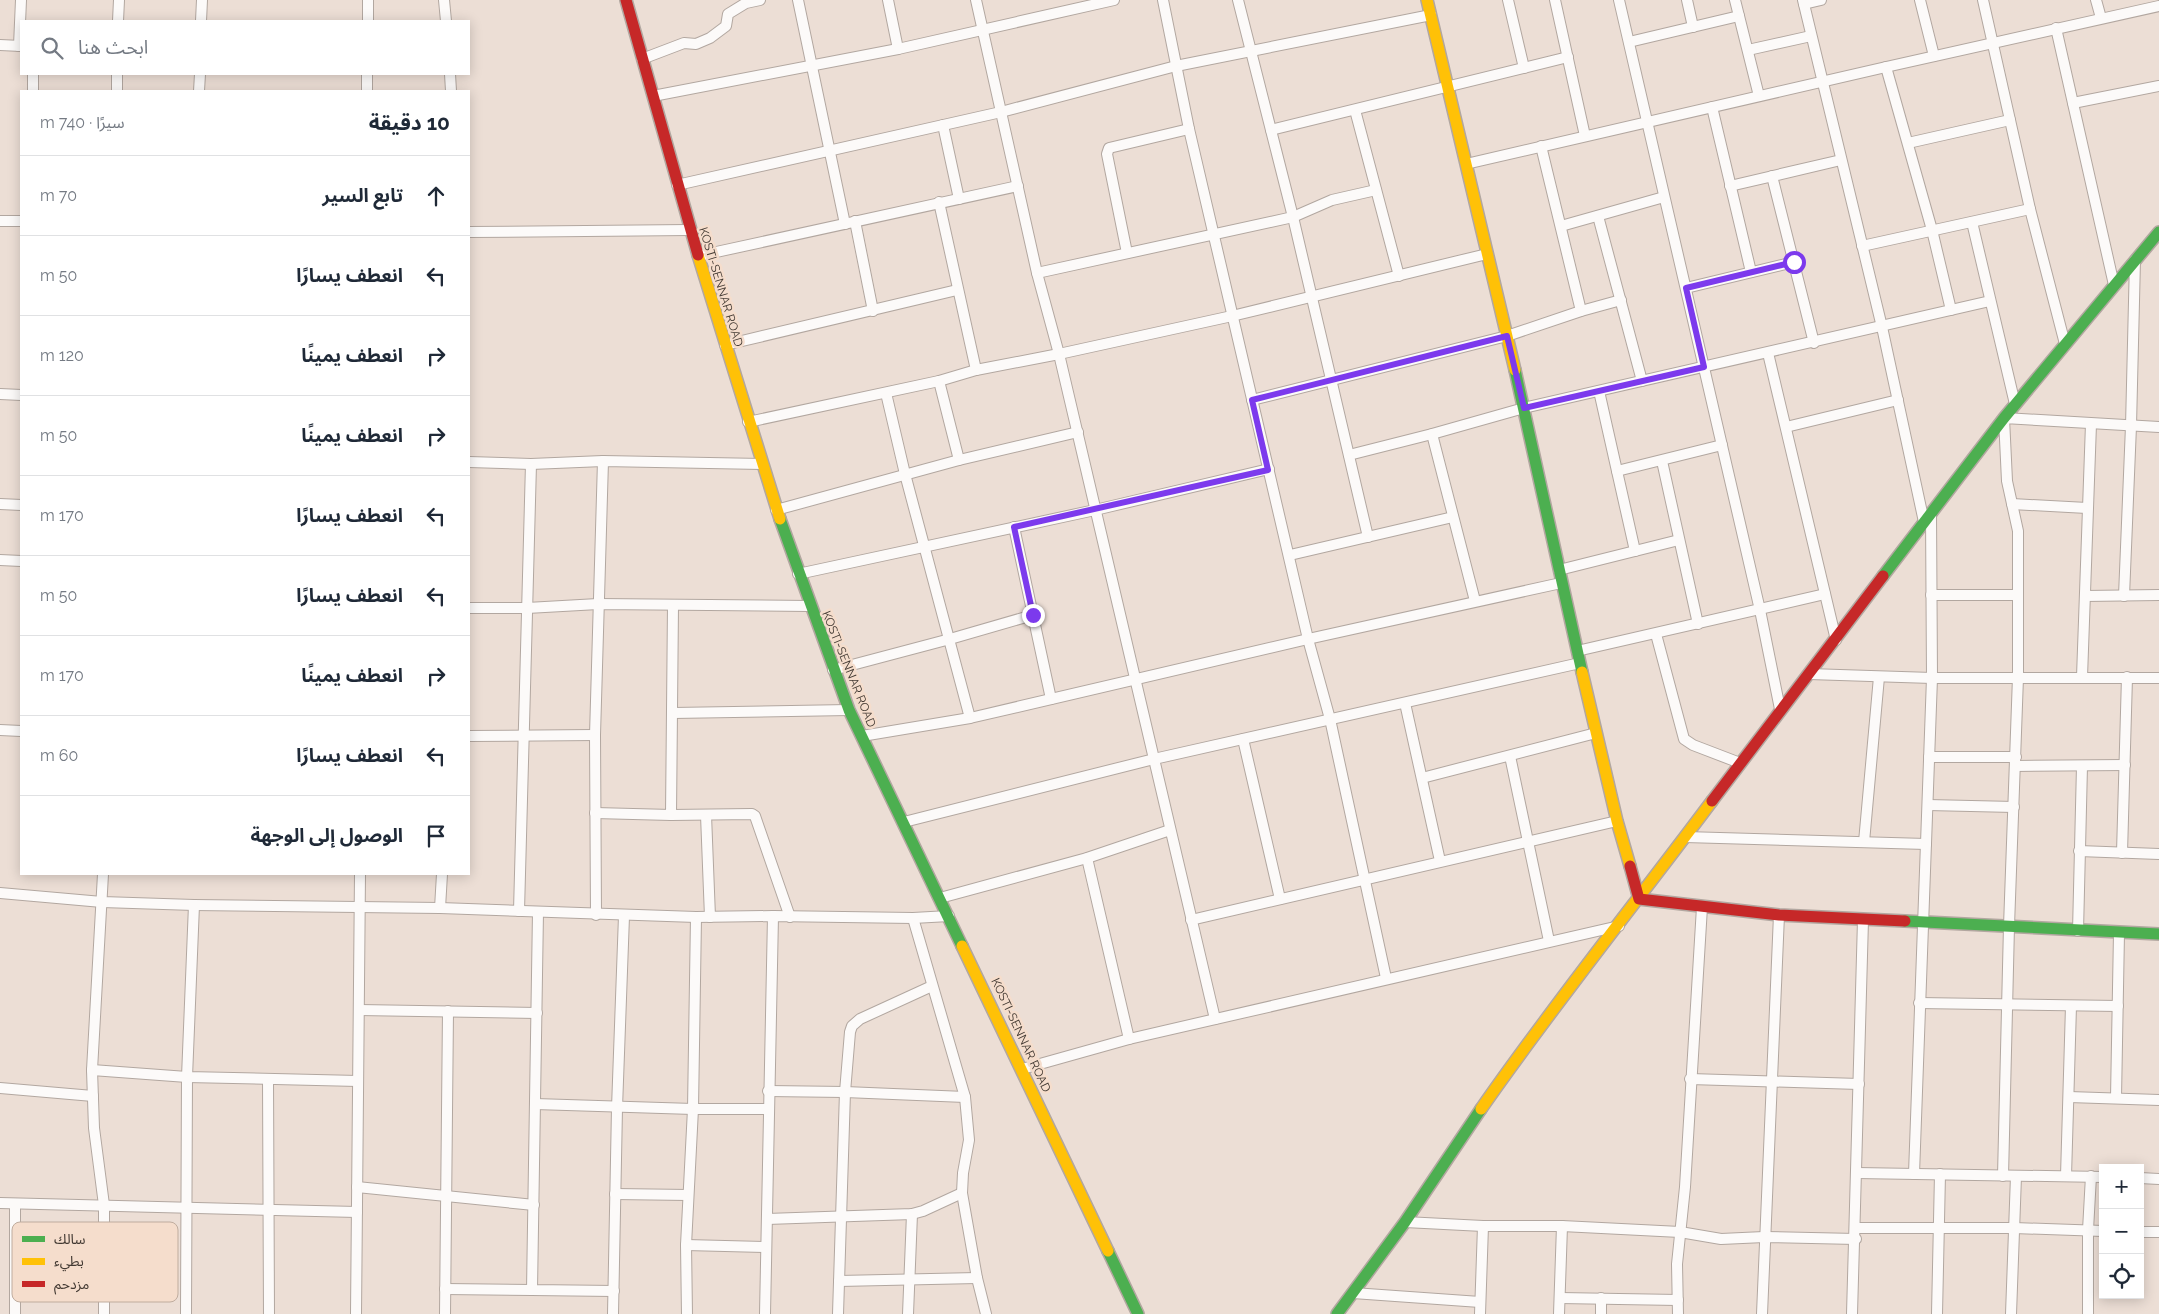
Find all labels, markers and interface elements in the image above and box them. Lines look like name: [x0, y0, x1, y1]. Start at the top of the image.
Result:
search box: [20, 20, 470, 75]
icon: search: [38, 34, 66, 62]
text: ابحث هنا: [78, 36, 148, 58]
text: 10 دقيقة: [369, 110, 450, 135]
text: سيرًا · 740 m: [40, 113, 125, 132]
icon: ahead: [422, 182, 450, 210]
text: تابع السير: [322, 184, 403, 206]
text: 70 m: [40, 186, 77, 205]
street label: KOSTI-SENNAR ROAD: [696, 226, 746, 349]
route start: [1783, 251, 1806, 274]
icon: left: [422, 262, 450, 290]
text: انعطف يسارًا: [296, 264, 403, 286]
text: 50 m: [40, 266, 77, 285]
icon: right: [422, 342, 450, 370]
text: انعطف يمينًا: [301, 344, 403, 366]
text: 120 m: [40, 346, 84, 365]
icon: right: [422, 422, 450, 450]
text: انعطف يمينًا: [301, 424, 403, 446]
text: 50 m: [40, 426, 77, 445]
icon: left: [422, 502, 450, 530]
text: انعطف يسارًا: [296, 504, 403, 526]
text: 170 m: [40, 506, 84, 525]
icon: left: [422, 582, 450, 610]
text: انعطف يسارًا: [296, 584, 403, 606]
text: 50 m: [40, 586, 77, 605]
route end: [1022, 604, 1045, 627]
street label: KOSTI-SENNAR ROAD: [819, 609, 879, 730]
icon: right: [422, 662, 450, 690]
text: انعطف يمينًا: [301, 664, 403, 686]
text: 170 m: [40, 666, 84, 685]
icon: left: [422, 742, 450, 770]
text: انعطف يسارًا: [296, 744, 403, 766]
text: 60 m: [40, 746, 78, 765]
icon: arrive: [422, 822, 450, 850]
text: الوصول إلى الوجهة: [250, 824, 403, 846]
street label: KOSTI-SENNAR ROAD: [988, 976, 1054, 1095]
map controls: [2099, 1164, 2144, 1299]
button: +: [2099, 1164, 2144, 1209]
button: −: [2099, 1209, 2144, 1254]
legend: [12, 1222, 178, 1302]
text: سالك: [54, 1231, 86, 1247]
text: بطيء: [54, 1253, 84, 1272]
button: locate: [2099, 1254, 2144, 1299]
text: مزدحم: [54, 1276, 89, 1295]

